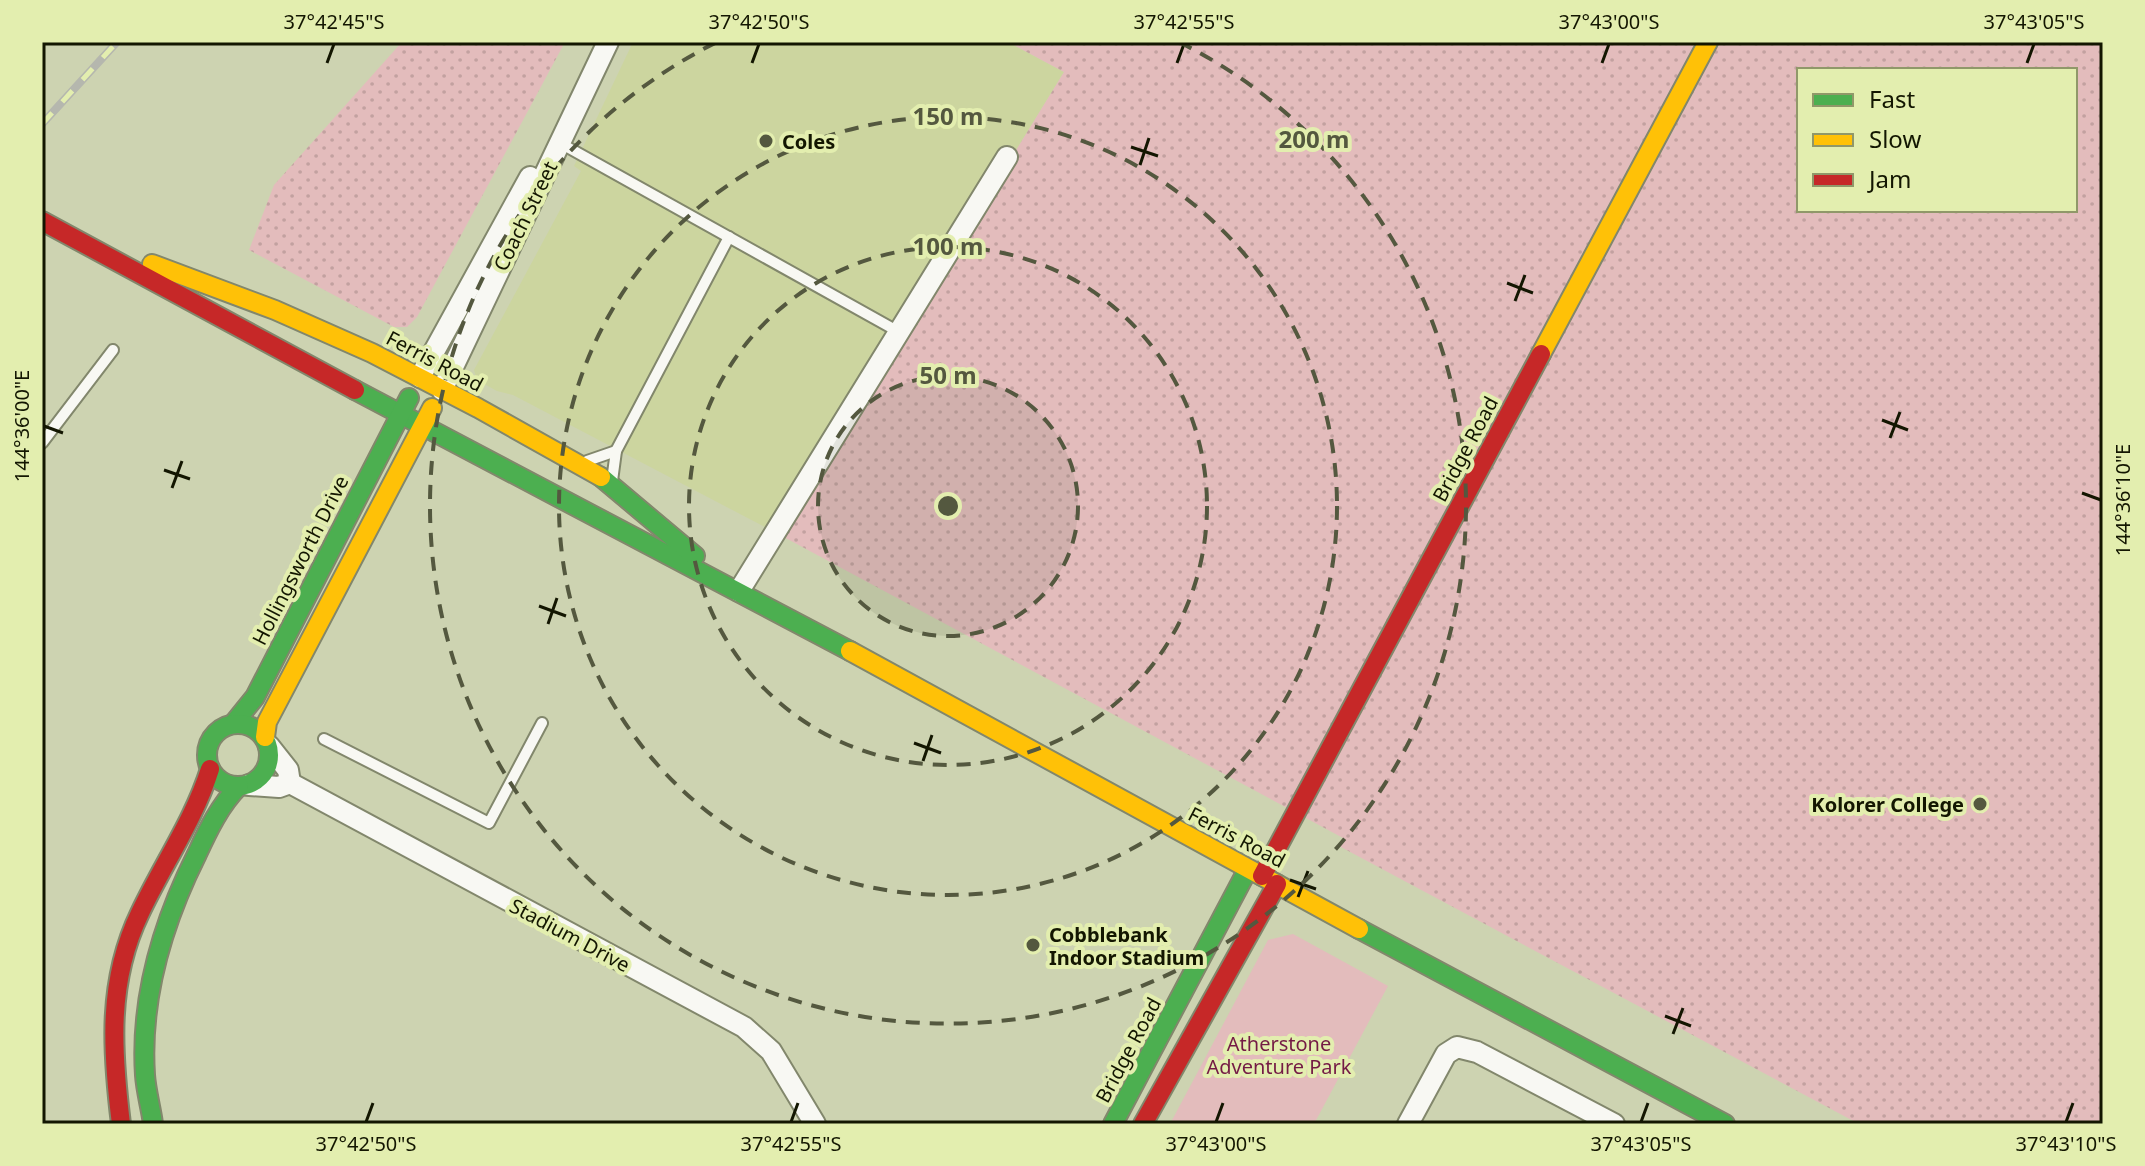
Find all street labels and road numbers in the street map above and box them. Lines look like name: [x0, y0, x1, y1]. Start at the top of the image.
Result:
street label: Coach Street: [487, 157, 563, 275]
street label: Ferris Road: [382, 324, 488, 398]
street label: Bridge Road: [1426, 392, 1504, 506]
street label: Hollingsworth Drive: [246, 471, 354, 649]
street label: Ferris Road: [1184, 800, 1290, 874]
street label: Stadium Drive: [505, 892, 635, 978]
street label: Bridge Road: [1089, 993, 1167, 1107]

